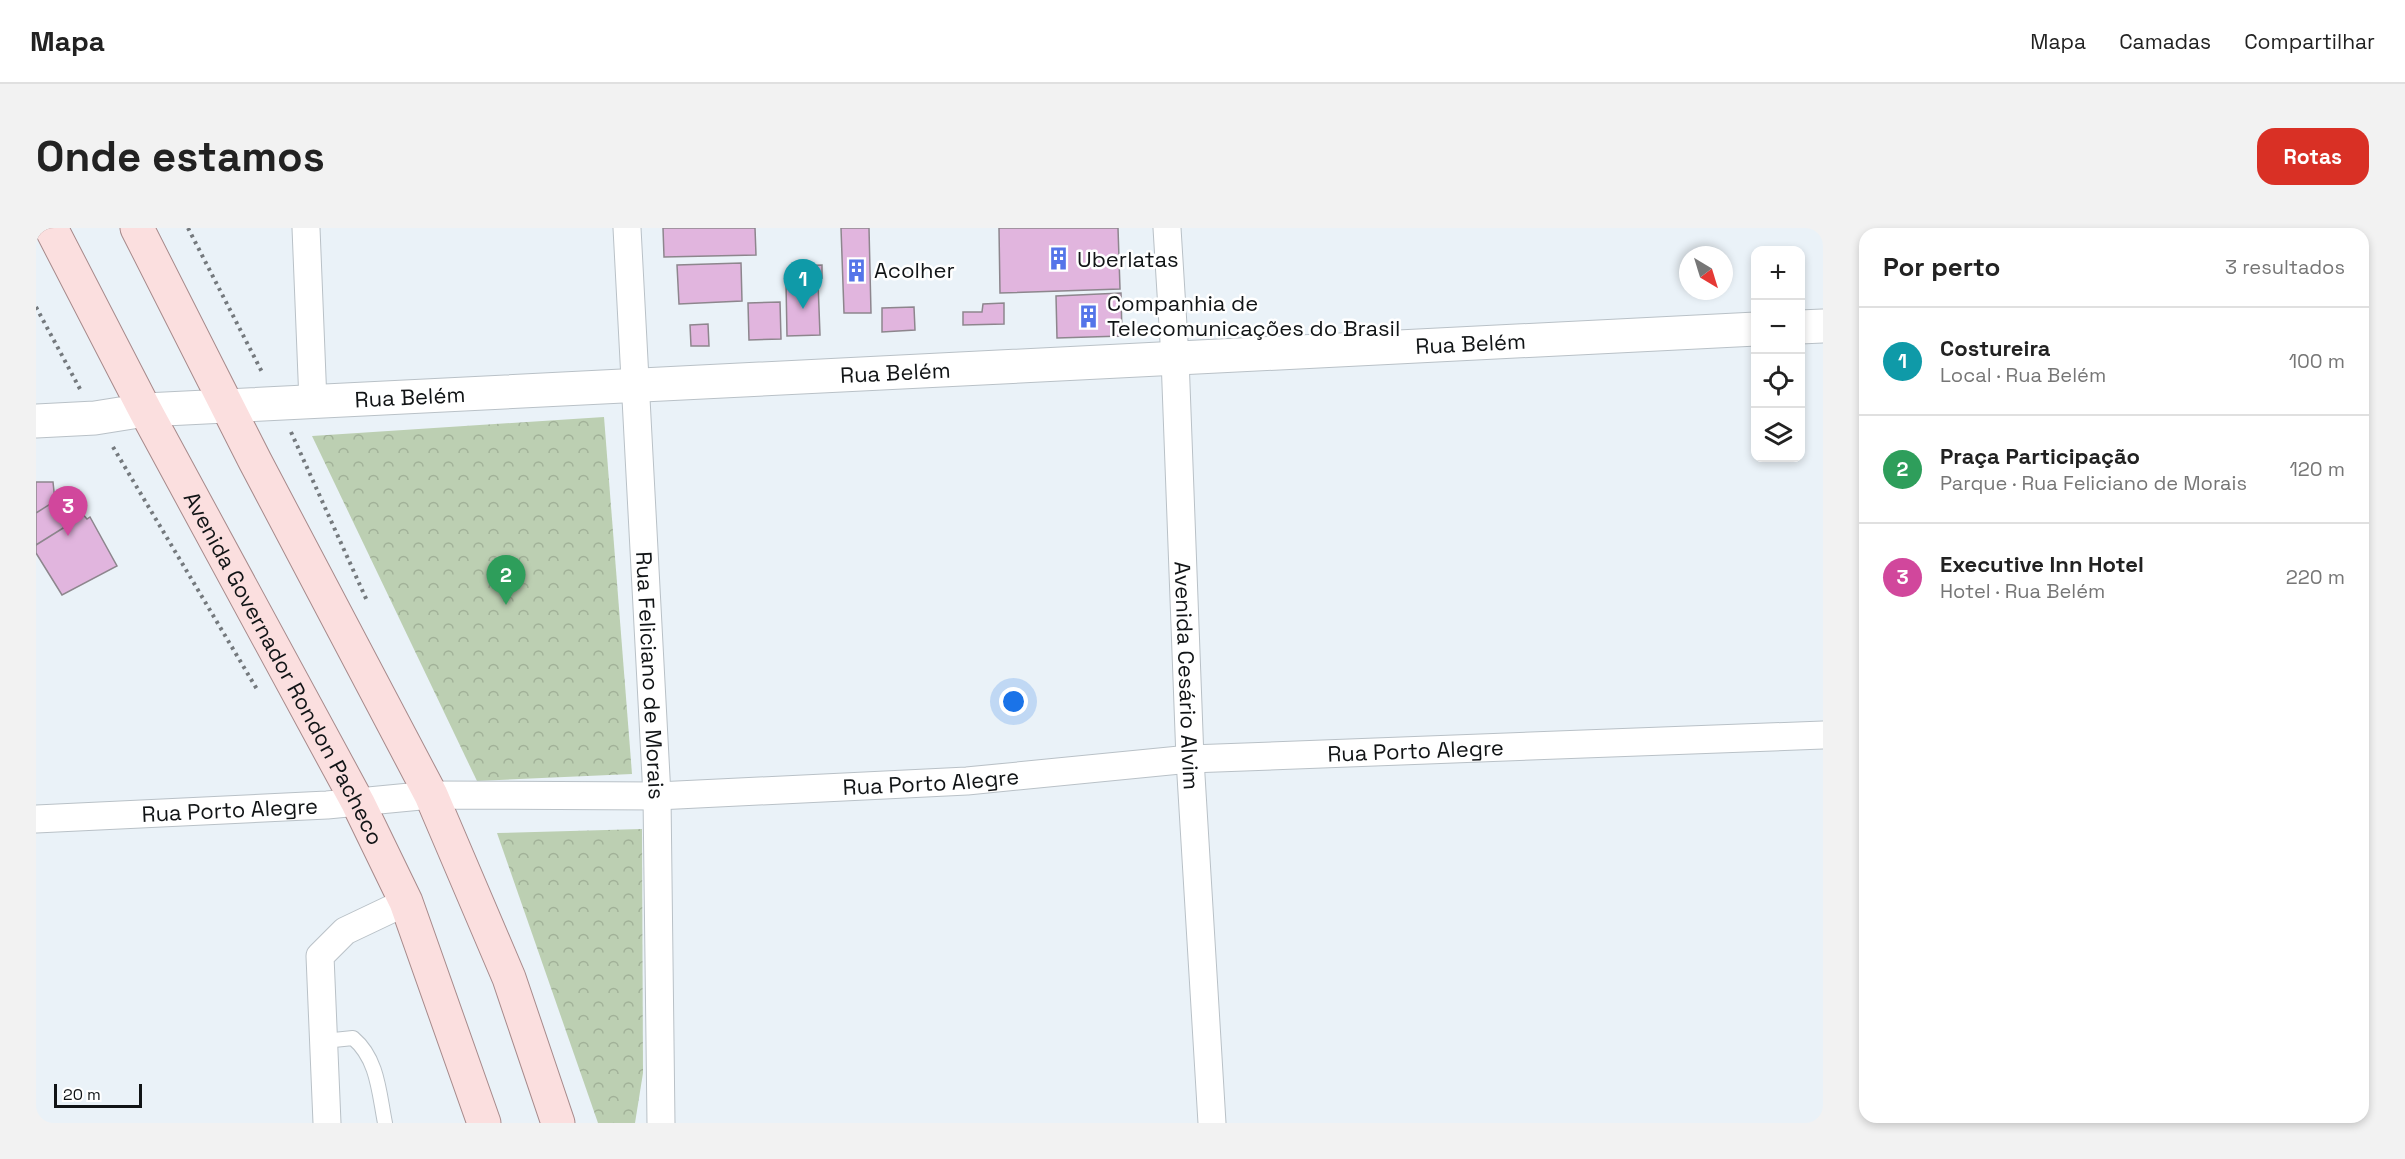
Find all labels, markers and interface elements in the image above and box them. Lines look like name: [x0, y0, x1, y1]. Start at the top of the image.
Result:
text: Mapa: [30, 23, 105, 59]
text: Mapa: [2030, 28, 2086, 55]
text: Camadas: [2119, 28, 2211, 55]
text: Compartilhar: [2244, 28, 2375, 55]
button: Rotas: [2257, 128, 2369, 185]
text: Onde estamos: [36, 130, 325, 183]
place label: Uberlatas: [1077, 245, 1179, 273]
building icon: Uberlatas: [1046, 246, 1072, 272]
north arrow: [1679, 246, 1733, 300]
map controls: [1751, 246, 1805, 462]
button: +: [1751, 246, 1805, 300]
text: Por perto: [1883, 250, 2000, 284]
text: 3 resultados: [2225, 254, 2345, 280]
place label: Acolher: [874, 256, 955, 284]
building icon: Acolher: [843, 257, 869, 283]
pin: 1: [784, 260, 822, 309]
place label: Companhia de Telecomunicações do Brasil: [1107, 289, 1400, 342]
button: −: [1751, 300, 1805, 354]
building icon: Companhia de Telecomunicações do Brasil: [1076, 303, 1102, 329]
street label: Rua Belém: [1415, 327, 1527, 360]
text: Costureira: [1940, 334, 2051, 362]
text: 1: [1898, 348, 1907, 374]
text: 100 m: [2289, 348, 2345, 374]
button: locate: [1751, 354, 1805, 408]
street label: Rua Belém: [839, 356, 951, 389]
text: Local · Rua Belém: [1940, 362, 2106, 388]
street label: Rua Belém: [354, 380, 466, 413]
button: layers: [1751, 408, 1805, 462]
text: Praça Participação: [1940, 442, 2140, 470]
text: 2: [1897, 456, 1908, 482]
text: 120 m: [2289, 456, 2345, 482]
text: Parque · Rua Feliciano de Morais: [1940, 470, 2247, 496]
pin: 3: [48, 486, 87, 536]
street label: Avenida Governador Rondon Pacheco: [178, 487, 390, 849]
text: Executive Inn Hotel: [1940, 550, 2144, 578]
street label: Rua Feliciano de Morais: [630, 551, 671, 800]
pin: 2: [486, 556, 526, 605]
street label: Avenida Cesário Alvim: [1169, 561, 1206, 791]
text: 3: [1896, 564, 1909, 590]
text: 220 m: [2286, 564, 2345, 590]
text: Hotel · Rua Belém: [1940, 578, 2105, 604]
your location: [999, 687, 1028, 716]
street label: Rua Porto Alegre: [1327, 733, 1504, 768]
street label: Rua Porto Alegre: [842, 762, 1020, 801]
street label: Rua Porto Alegre: [141, 791, 319, 828]
scale bar: [54, 1081, 142, 1108]
text: 20 m: [63, 1084, 101, 1105]

